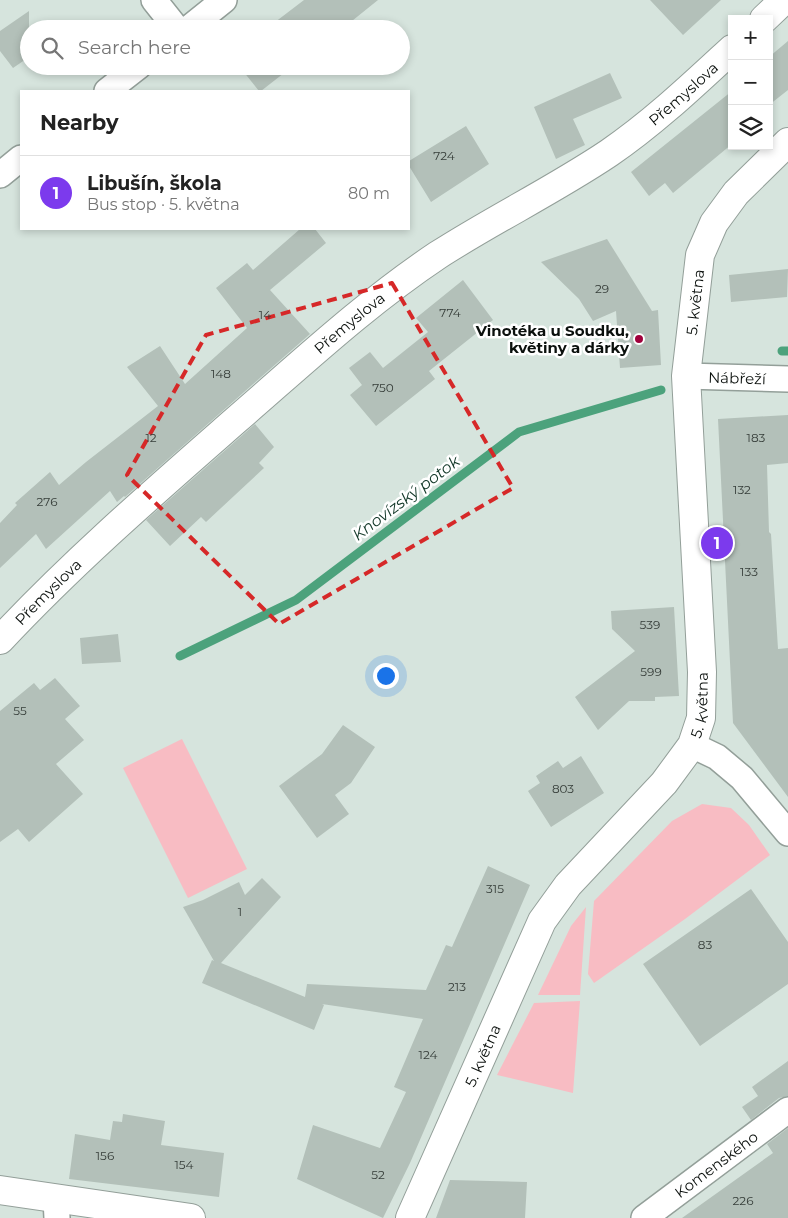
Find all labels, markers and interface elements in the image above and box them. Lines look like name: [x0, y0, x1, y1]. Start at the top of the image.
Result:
map controls: [728, 15, 773, 150]
button: +: [728, 15, 773, 60]
search box: [20, 20, 410, 75]
icon: search: [38, 34, 66, 62]
text: Search here: [78, 36, 191, 59]
street label: Přemyslova: [644, 58, 722, 129]
button: −: [728, 60, 773, 105]
button: layers: [728, 105, 773, 150]
text: Nearby: [40, 110, 119, 135]
house number: 724: [433, 148, 455, 163]
text: Libušín, škola: [87, 172, 222, 195]
text: 1: [53, 184, 59, 203]
text: 80 m: [348, 184, 390, 203]
text: Bus stop · 5. května: [87, 195, 240, 214]
street label: 5. května: [681, 268, 708, 336]
house number: 29: [595, 281, 609, 296]
street label: Přemyslova: [310, 288, 388, 357]
house number: 774: [439, 305, 461, 320]
house number: 14: [259, 307, 271, 322]
place label: Vinotéka u Soudku, květiny a dárky: [475, 321, 630, 357]
marker: Vinotéka u Soudku, květiny a dárky: [633, 333, 645, 345]
house number: 148: [211, 366, 231, 381]
street label: Nábřeží: [708, 367, 767, 388]
house number: 750: [372, 380, 394, 395]
house number: 12: [145, 430, 157, 445]
house number: 183: [747, 430, 766, 445]
water label: Knovízský potok: [349, 451, 465, 545]
house number: 132: [733, 482, 751, 497]
house number: 276: [37, 494, 57, 509]
pin: 1: [701, 524, 733, 562]
street label: Přemyslova: [10, 554, 85, 629]
house number: 133: [740, 564, 758, 579]
house number: 539: [640, 617, 660, 632]
your location: [373, 663, 399, 689]
house number: 599: [640, 664, 662, 679]
street label: 5. května: [686, 672, 711, 740]
house number: 55: [13, 703, 27, 718]
house number: 803: [552, 781, 574, 796]
house number: 315: [486, 881, 504, 896]
house number: 1: [238, 904, 242, 919]
house number: 83: [698, 937, 712, 952]
house number: 213: [448, 979, 466, 994]
street label: 5. května: [460, 1021, 504, 1089]
house number: 124: [419, 1047, 437, 1062]
street label: Komenského: [671, 1127, 761, 1201]
house number: 156: [96, 1148, 114, 1163]
house number: 154: [174, 1157, 194, 1172]
house number: 52: [371, 1167, 385, 1182]
house number: 226: [733, 1193, 753, 1208]

